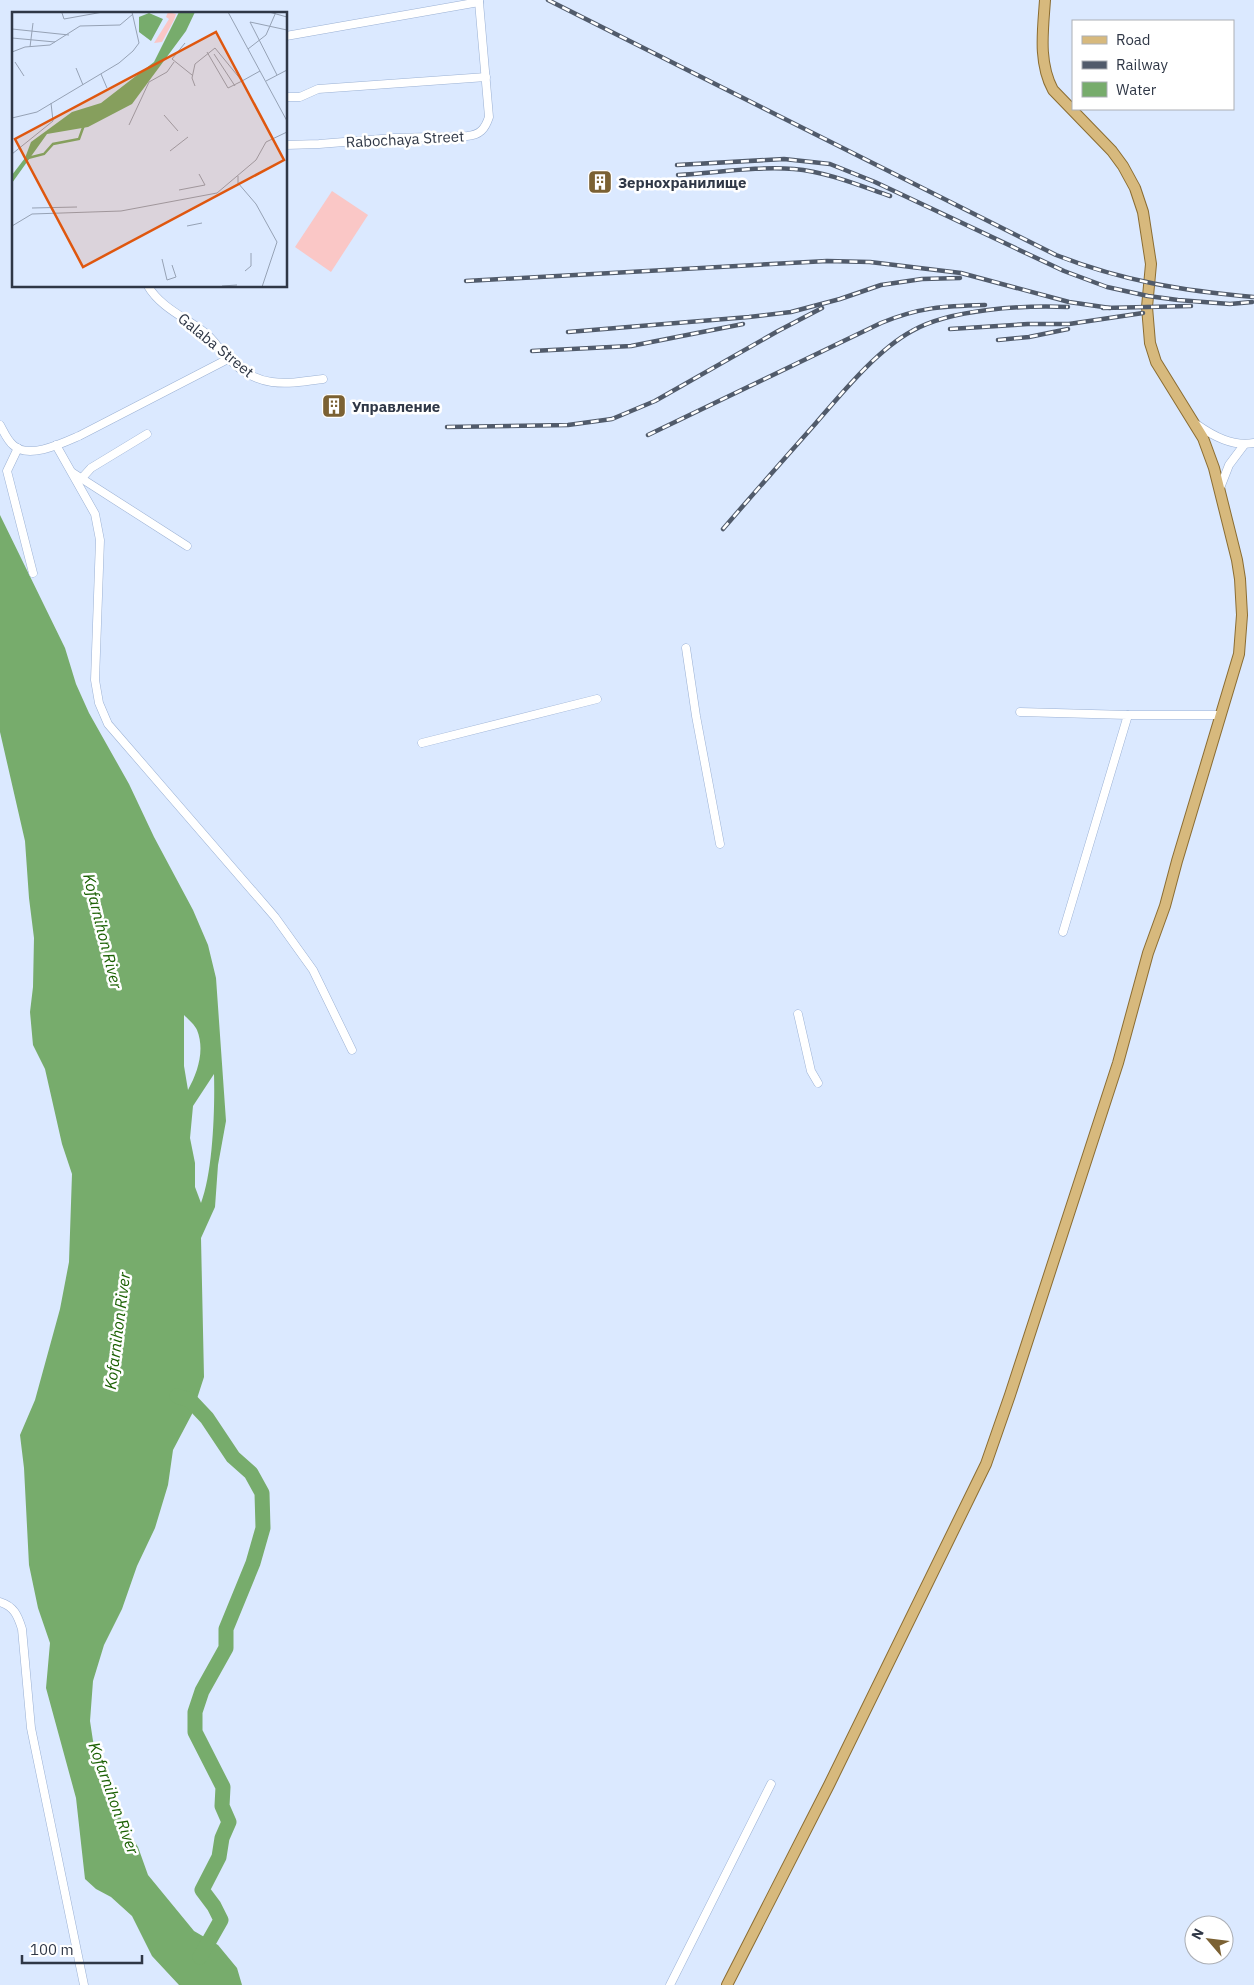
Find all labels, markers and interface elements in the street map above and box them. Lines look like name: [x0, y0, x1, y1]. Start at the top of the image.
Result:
inset map: [12, 12, 288, 288]
legend: [1072, 20, 1234, 110]
text: Road: [1116, 30, 1151, 49]
text: Railway: [1116, 55, 1169, 74]
text: Water: [1116, 80, 1157, 99]
street label: Rabochaya Street: [345, 126, 465, 152]
building icon: Зернохранилище: [587, 169, 613, 195]
place label: Зернохранилище: [618, 173, 746, 192]
street label: Galaba Street: [174, 309, 258, 381]
building icon: Управление: [321, 393, 347, 419]
place label: Управление: [352, 397, 440, 416]
water label: Kofarnihon River: [79, 871, 127, 992]
water label: Kofarnihon River: [100, 1270, 134, 1391]
water label: Kofarnihon River: [84, 1739, 144, 1858]
north arrow: [1184, 1915, 1234, 1965]
text: N: [1187, 1925, 1208, 1943]
scale bar: [22, 1932, 142, 1964]
text: 100 m: [30, 1940, 74, 1959]

